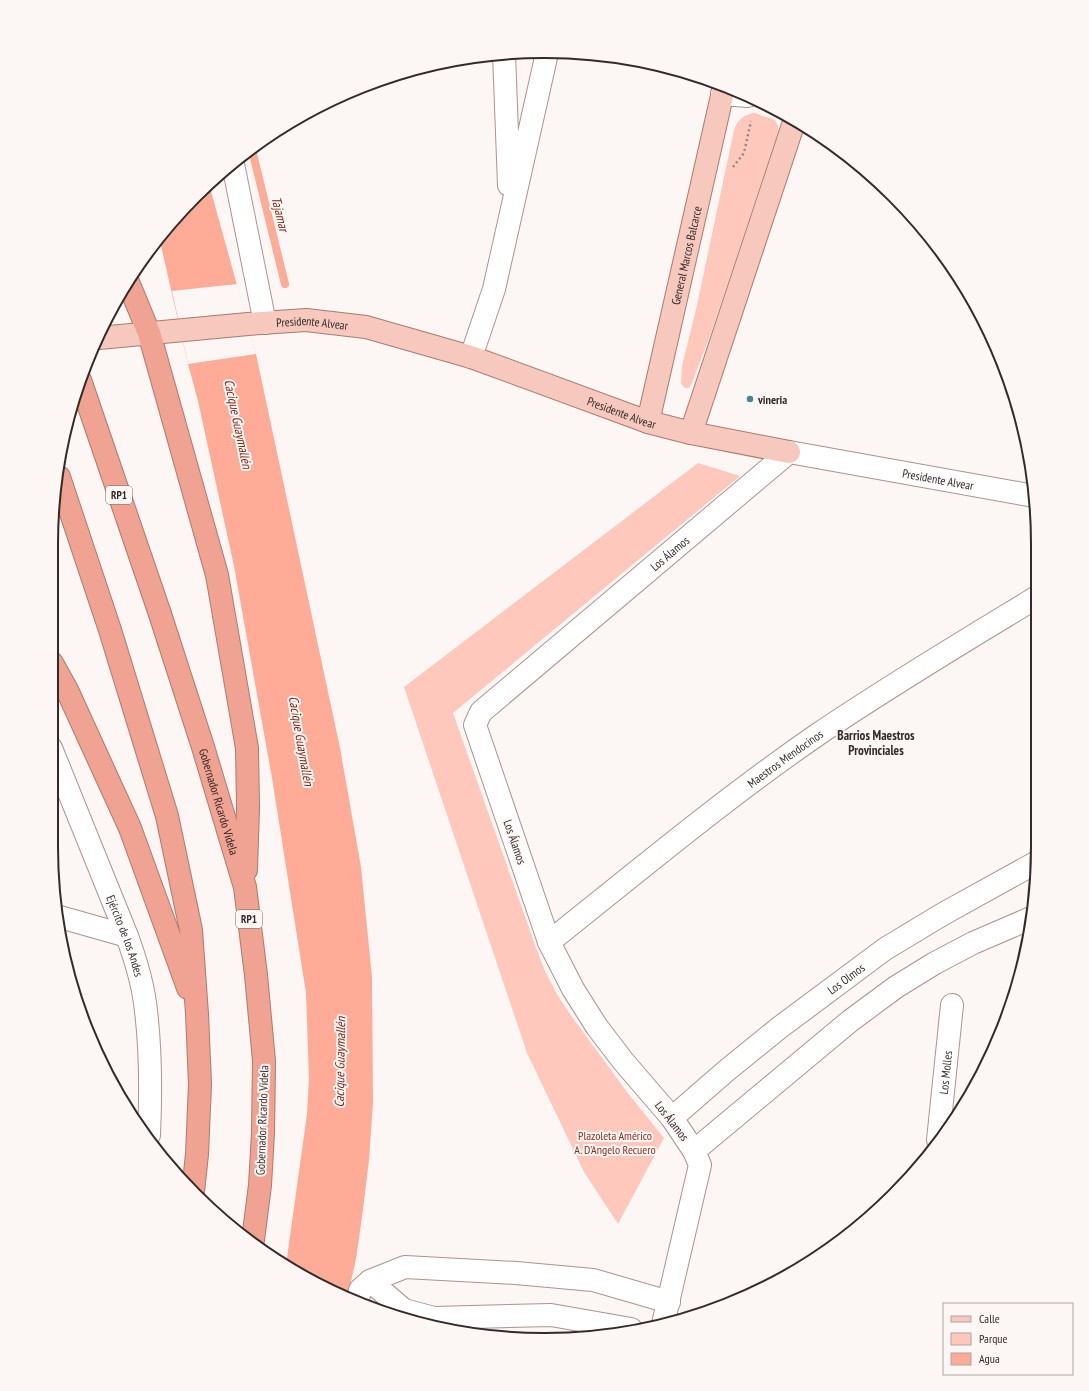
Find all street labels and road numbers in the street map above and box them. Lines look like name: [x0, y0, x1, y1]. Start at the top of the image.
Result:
street label: General Marcos Balcarce: [667, 204, 704, 306]
street label: Presidente Alvear: [276, 312, 350, 332]
street label: Presidente Alvear: [585, 393, 658, 431]
street label: Presidente Alvear: [901, 465, 976, 493]
road number: RP1: [106, 486, 132, 504]
street label: Los Álamos: [647, 532, 692, 574]
street label: Maestros Mendocinos: [744, 726, 825, 790]
street label: Gobernador Ricardo Videla: [196, 747, 242, 857]
street label: Los Álamos: [500, 818, 530, 866]
street label: Ejército de los Andes: [104, 893, 147, 978]
road number: RP1: [236, 910, 262, 928]
street label: Los Olmos: [824, 960, 867, 997]
street label: Los Molles: [935, 1050, 955, 1095]
street label: Gobernador Ricardo Videla: [253, 1065, 271, 1175]
street label: Los Álamos: [652, 1098, 692, 1144]

